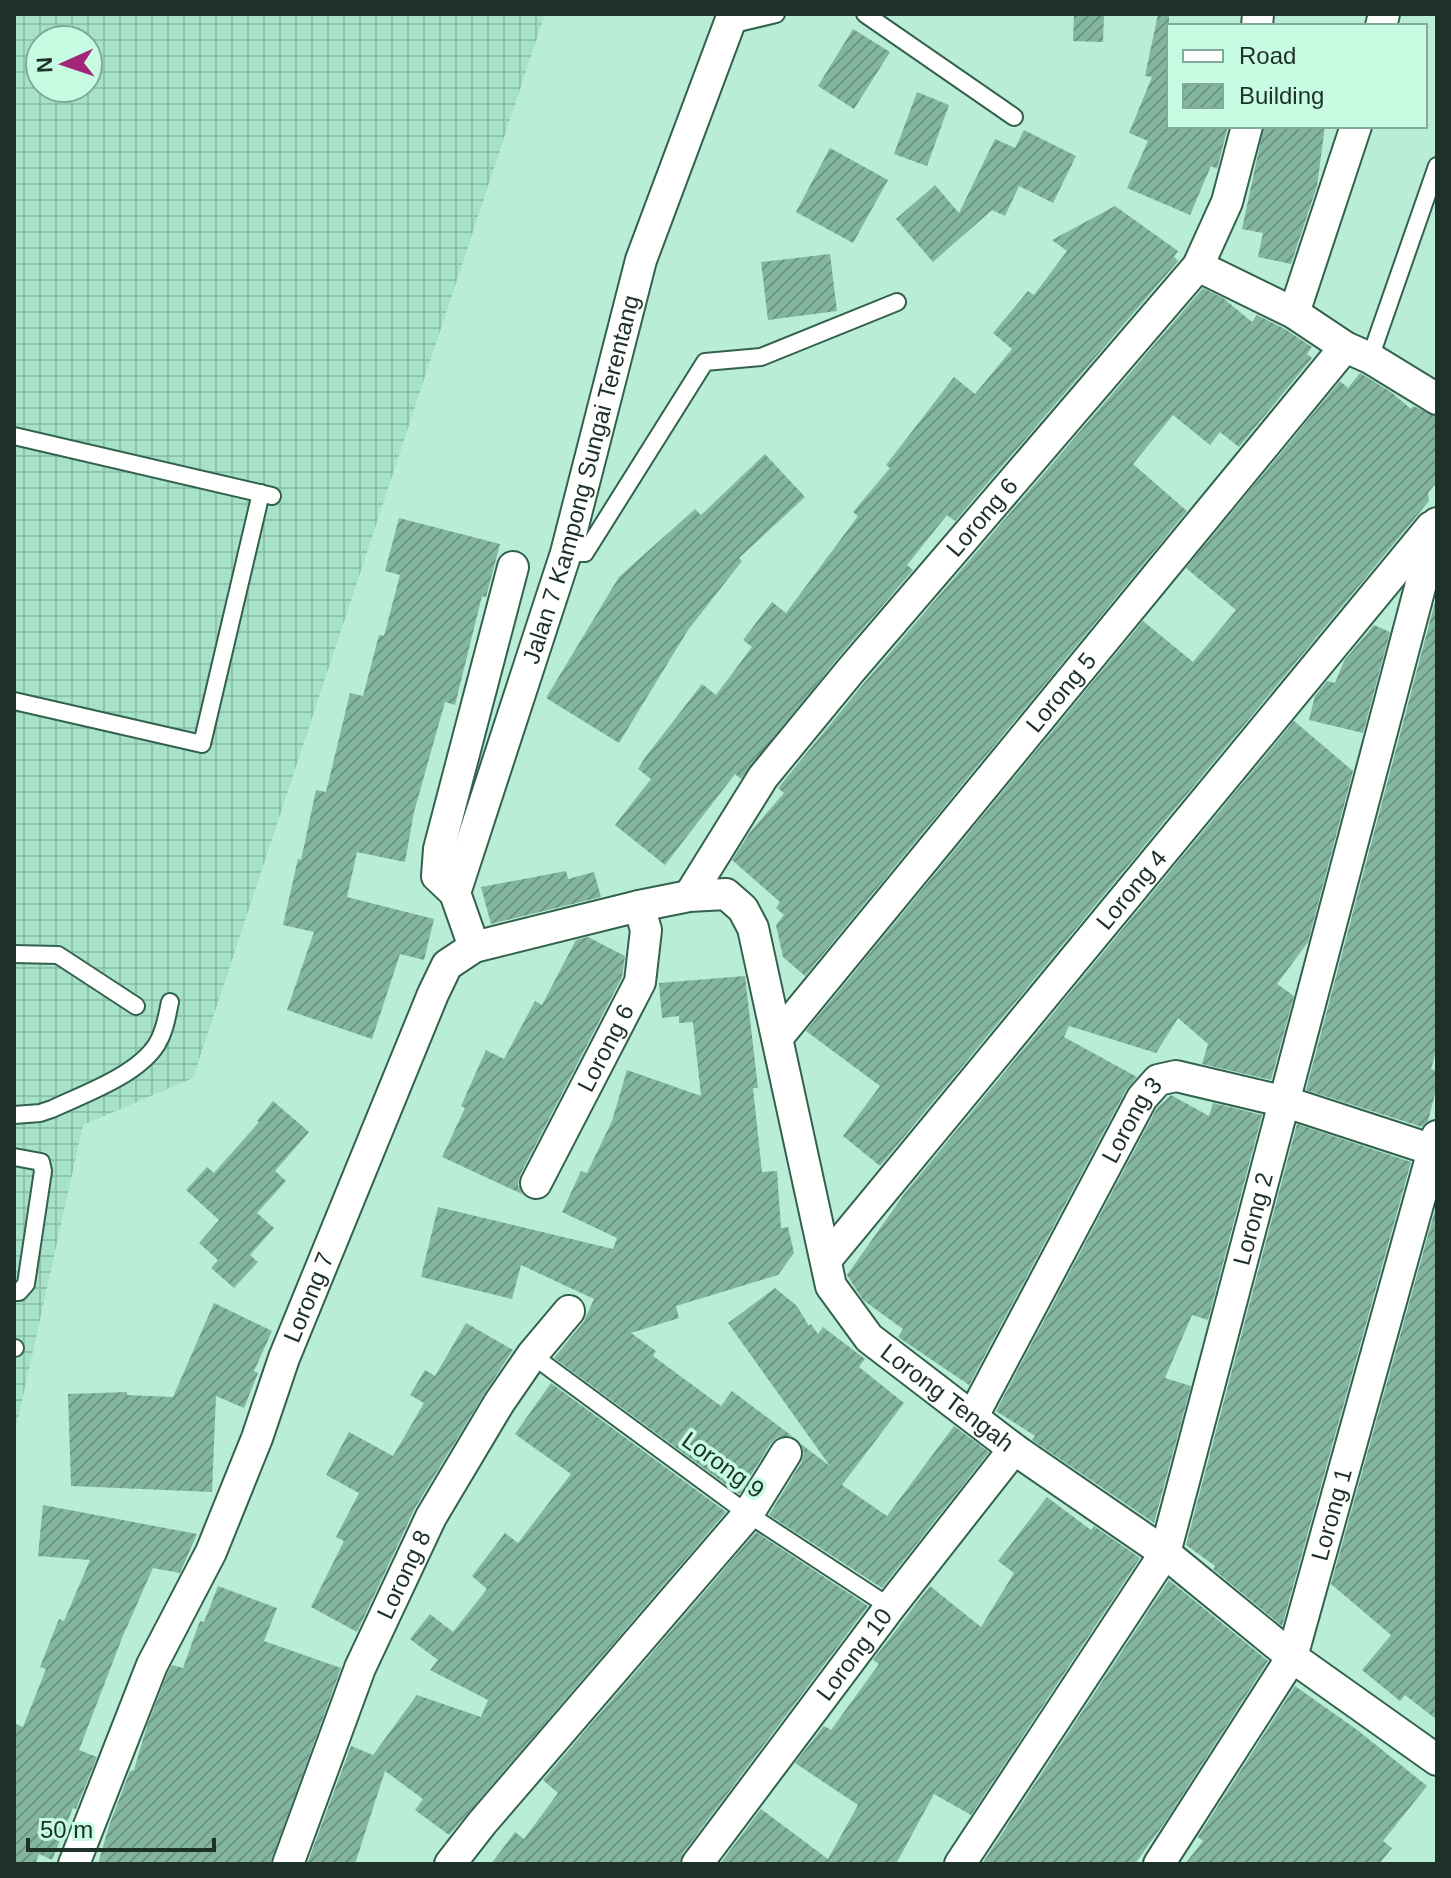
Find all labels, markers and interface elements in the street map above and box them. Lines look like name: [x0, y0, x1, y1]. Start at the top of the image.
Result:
north arrow: [24, 24, 104, 104]
legend: [1167, 24, 1427, 128]
text: Road: [1239, 42, 1296, 69]
text: N: [32, 56, 57, 74]
text: Building: [1239, 82, 1324, 109]
street label: Jalan 7 Kampong Sungai Terentang: [517, 292, 645, 667]
street label: Lorong 6: [941, 472, 1023, 562]
street label: Lorong 5: [1020, 647, 1101, 737]
street label: Lorong 4: [1091, 844, 1172, 935]
street label: Lorong 6: [572, 999, 639, 1096]
street label: Lorong 3: [1096, 1071, 1167, 1167]
street label: Lorong 2: [1228, 1170, 1278, 1268]
street label: Lorong 7: [278, 1248, 339, 1346]
street label: Lorong Tengah: [876, 1338, 1019, 1457]
street label: Lorong 9: [677, 1426, 770, 1503]
street label: Lorong 1: [1305, 1465, 1357, 1564]
street label: Lorong 8: [371, 1526, 436, 1623]
street label: Lorong 10: [811, 1603, 897, 1706]
scale bar: [28, 1802, 214, 1852]
text: 50 m: [40, 1816, 93, 1843]

